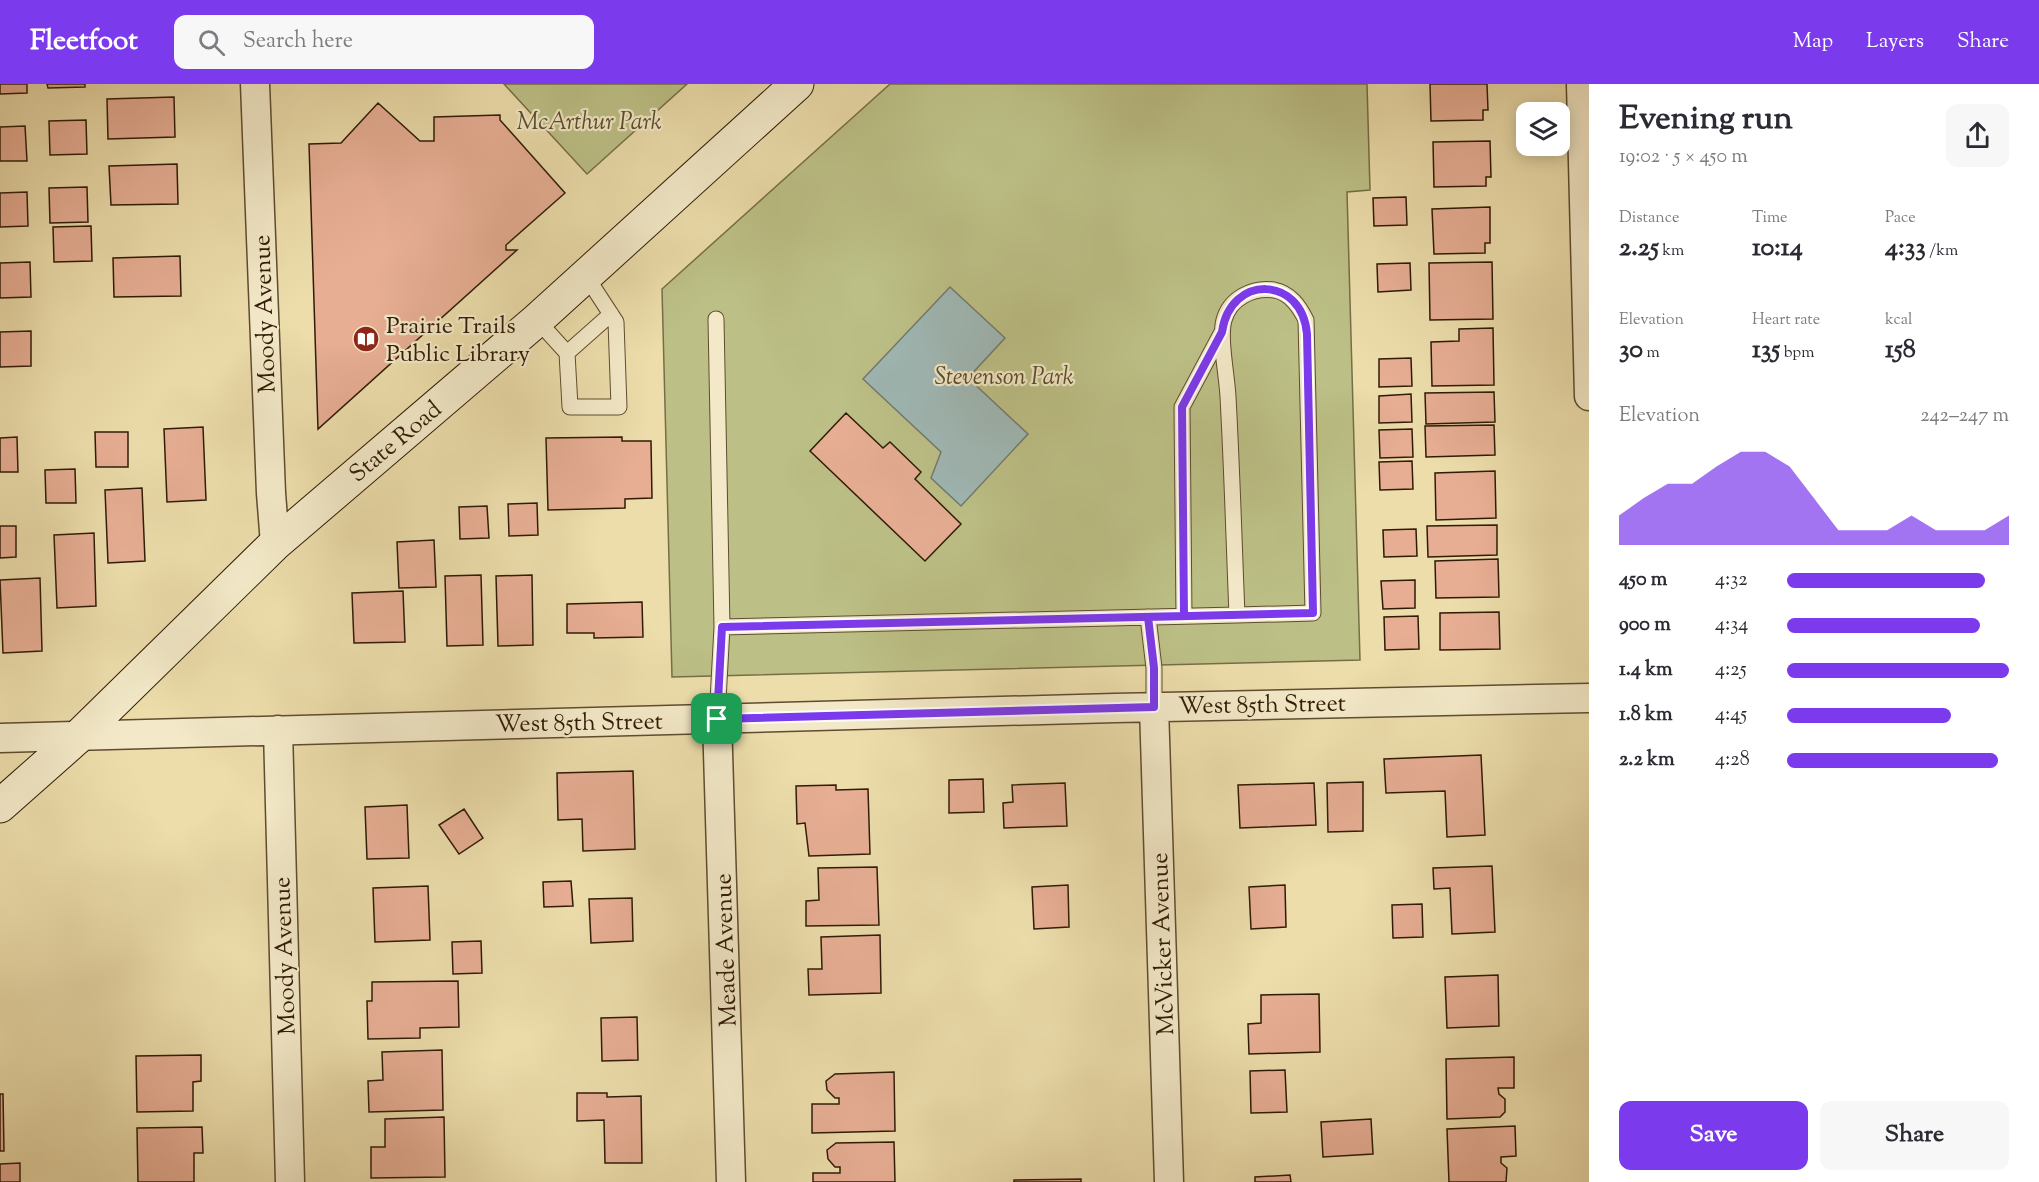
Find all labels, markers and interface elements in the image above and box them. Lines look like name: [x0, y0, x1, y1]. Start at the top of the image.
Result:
search box: [174, 15, 594, 69]
text: Fleetfoot: [30, 22, 138, 62]
icon: search: [195, 26, 228, 59]
text: Search here: [243, 26, 353, 58]
text: Map: [1793, 27, 1833, 57]
text: Layers: [1866, 27, 1924, 57]
text: Share: [1957, 27, 2009, 57]
text: Evening run: [1619, 96, 1793, 144]
map controls: [1516, 102, 1570, 156]
button: layers: [1516, 102, 1570, 156]
button: share: [1946, 104, 2009, 167]
park label: McArthur Park: [516, 106, 662, 140]
text: 19:02 · 5 × 450 m: [1619, 143, 1748, 172]
text: Distance: [1619, 207, 1679, 230]
text: Time: [1752, 207, 1788, 230]
text: Pace: [1885, 207, 1916, 230]
text: 2.25: [1619, 230, 1659, 267]
text: 10:14: [1752, 230, 1803, 267]
text: 4:33: [1885, 230, 1926, 267]
street label: Moody Avenue: [246, 234, 286, 394]
text: km: [1659, 240, 1684, 263]
text: /km: [1926, 240, 1958, 263]
text: Elevation: [1619, 309, 1684, 332]
text: Heart rate: [1752, 309, 1820, 332]
text: kcal: [1885, 309, 1913, 332]
place label: Prairie Trails Public Library: [386, 310, 530, 372]
library icon: Prairie Trails Public Library: [351, 324, 381, 354]
text: 30: [1619, 332, 1643, 369]
text: 135: [1752, 332, 1780, 369]
text: 158: [1885, 332, 1916, 369]
text: m: [1643, 342, 1660, 365]
text: bpm: [1780, 342, 1814, 365]
park label: Stevenson Park: [934, 361, 1074, 395]
street label: State Road: [343, 393, 450, 491]
text: Elevation: [1619, 402, 1700, 431]
text: 242–247 m: [1920, 402, 2009, 431]
text: 450 m: [1619, 566, 1667, 595]
text: 4:32: [1715, 566, 1748, 595]
text: 900 m: [1619, 611, 1671, 640]
text: 4:34: [1715, 611, 1748, 640]
text: 1.4 km: [1619, 656, 1673, 685]
text: 4:25: [1715, 656, 1746, 685]
street label: West 85th Street: [1178, 688, 1346, 724]
pin: [691, 693, 742, 744]
text: 1.8 km: [1619, 701, 1673, 730]
text: 4:45: [1715, 701, 1747, 730]
icon: arrive: [700, 702, 733, 735]
street label: West 85th Street: [495, 706, 663, 742]
text: 2.2 km: [1619, 746, 1674, 775]
text: 4:28: [1715, 746, 1750, 775]
street label: McVicker Avenue: [1144, 852, 1184, 1036]
street label: Meade Avenue: [707, 873, 747, 1027]
street label: Moody Avenue: [266, 876, 306, 1036]
button: Save: [1619, 1101, 1808, 1170]
button: Share: [1820, 1101, 2009, 1170]

